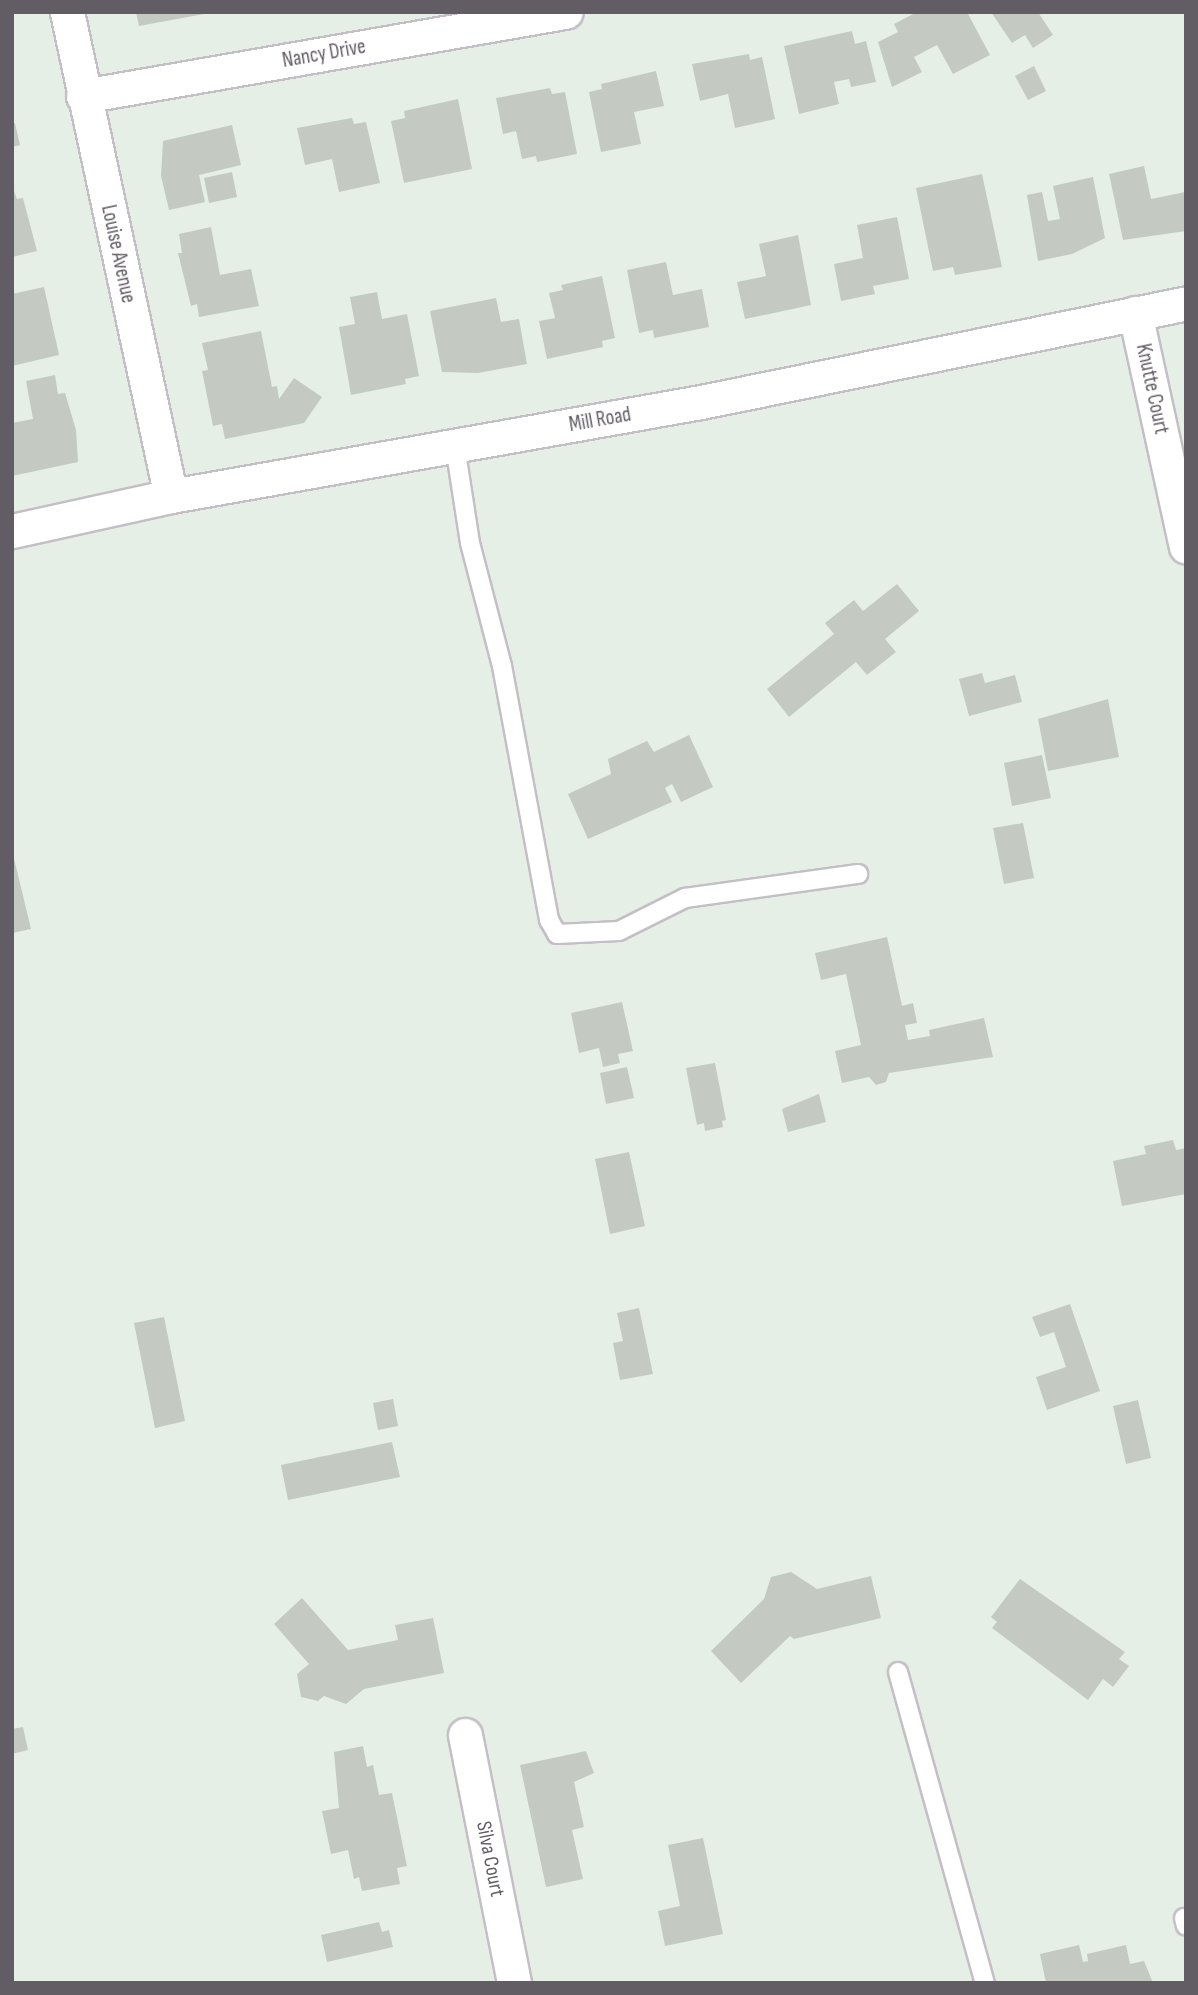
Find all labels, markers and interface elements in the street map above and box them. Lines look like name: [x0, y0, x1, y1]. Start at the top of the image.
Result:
street label: Nancy Drive: [280, 34, 368, 74]
street label: Louise Avenue: [95, 203, 141, 305]
street label: Knutte Court: [1130, 342, 1174, 436]
street label: Mill Road: [567, 402, 633, 438]
street label: Silva Court: [470, 1819, 510, 1899]

